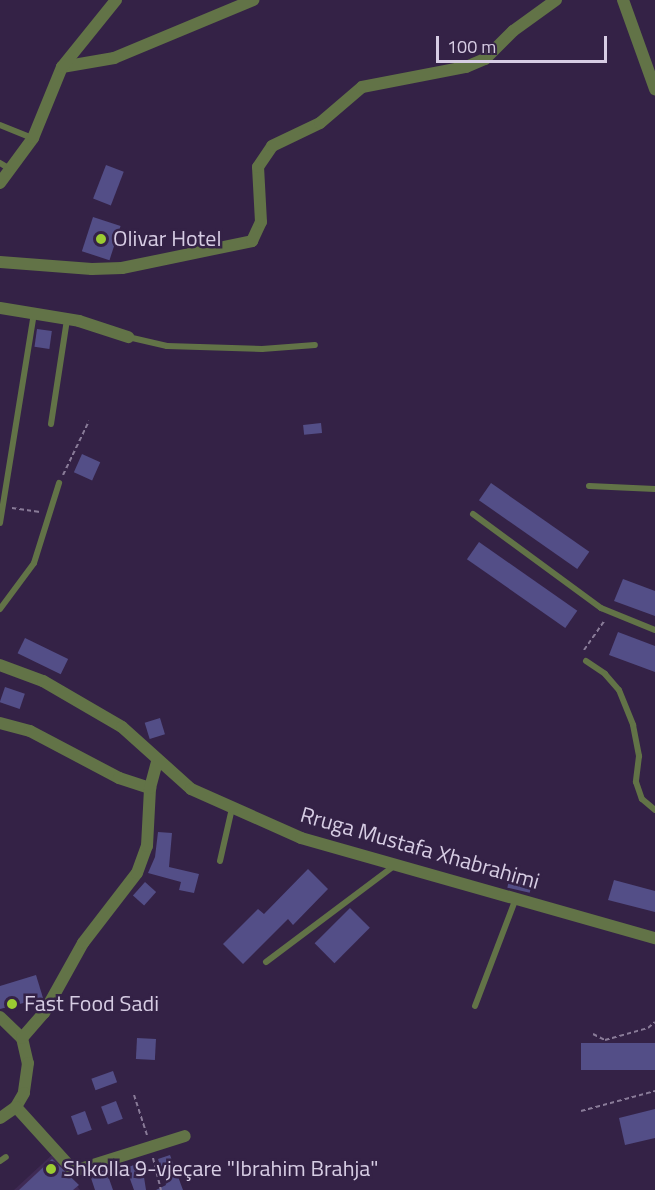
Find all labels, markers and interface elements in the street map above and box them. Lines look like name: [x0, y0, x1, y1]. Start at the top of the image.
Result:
scale bar: [439, 24, 610, 62]
text: 100 m: [447, 33, 496, 60]
place label: Olivar Hotel: [113, 226, 221, 252]
marker: Olivar Hotel: [94, 232, 108, 246]
street label: Rruga Mustafa Xhabrahimi: [297, 801, 543, 895]
place label: Fast Food Sadi: [24, 991, 159, 1017]
marker: Fast Food Sadi: [5, 997, 19, 1011]
place label: Shkolla 9-vjeçare "Ibrahim Brahja": [63, 1156, 378, 1182]
marker: Shkolla 9-vjeçare "Ibrahim Brahja": [44, 1162, 58, 1176]

